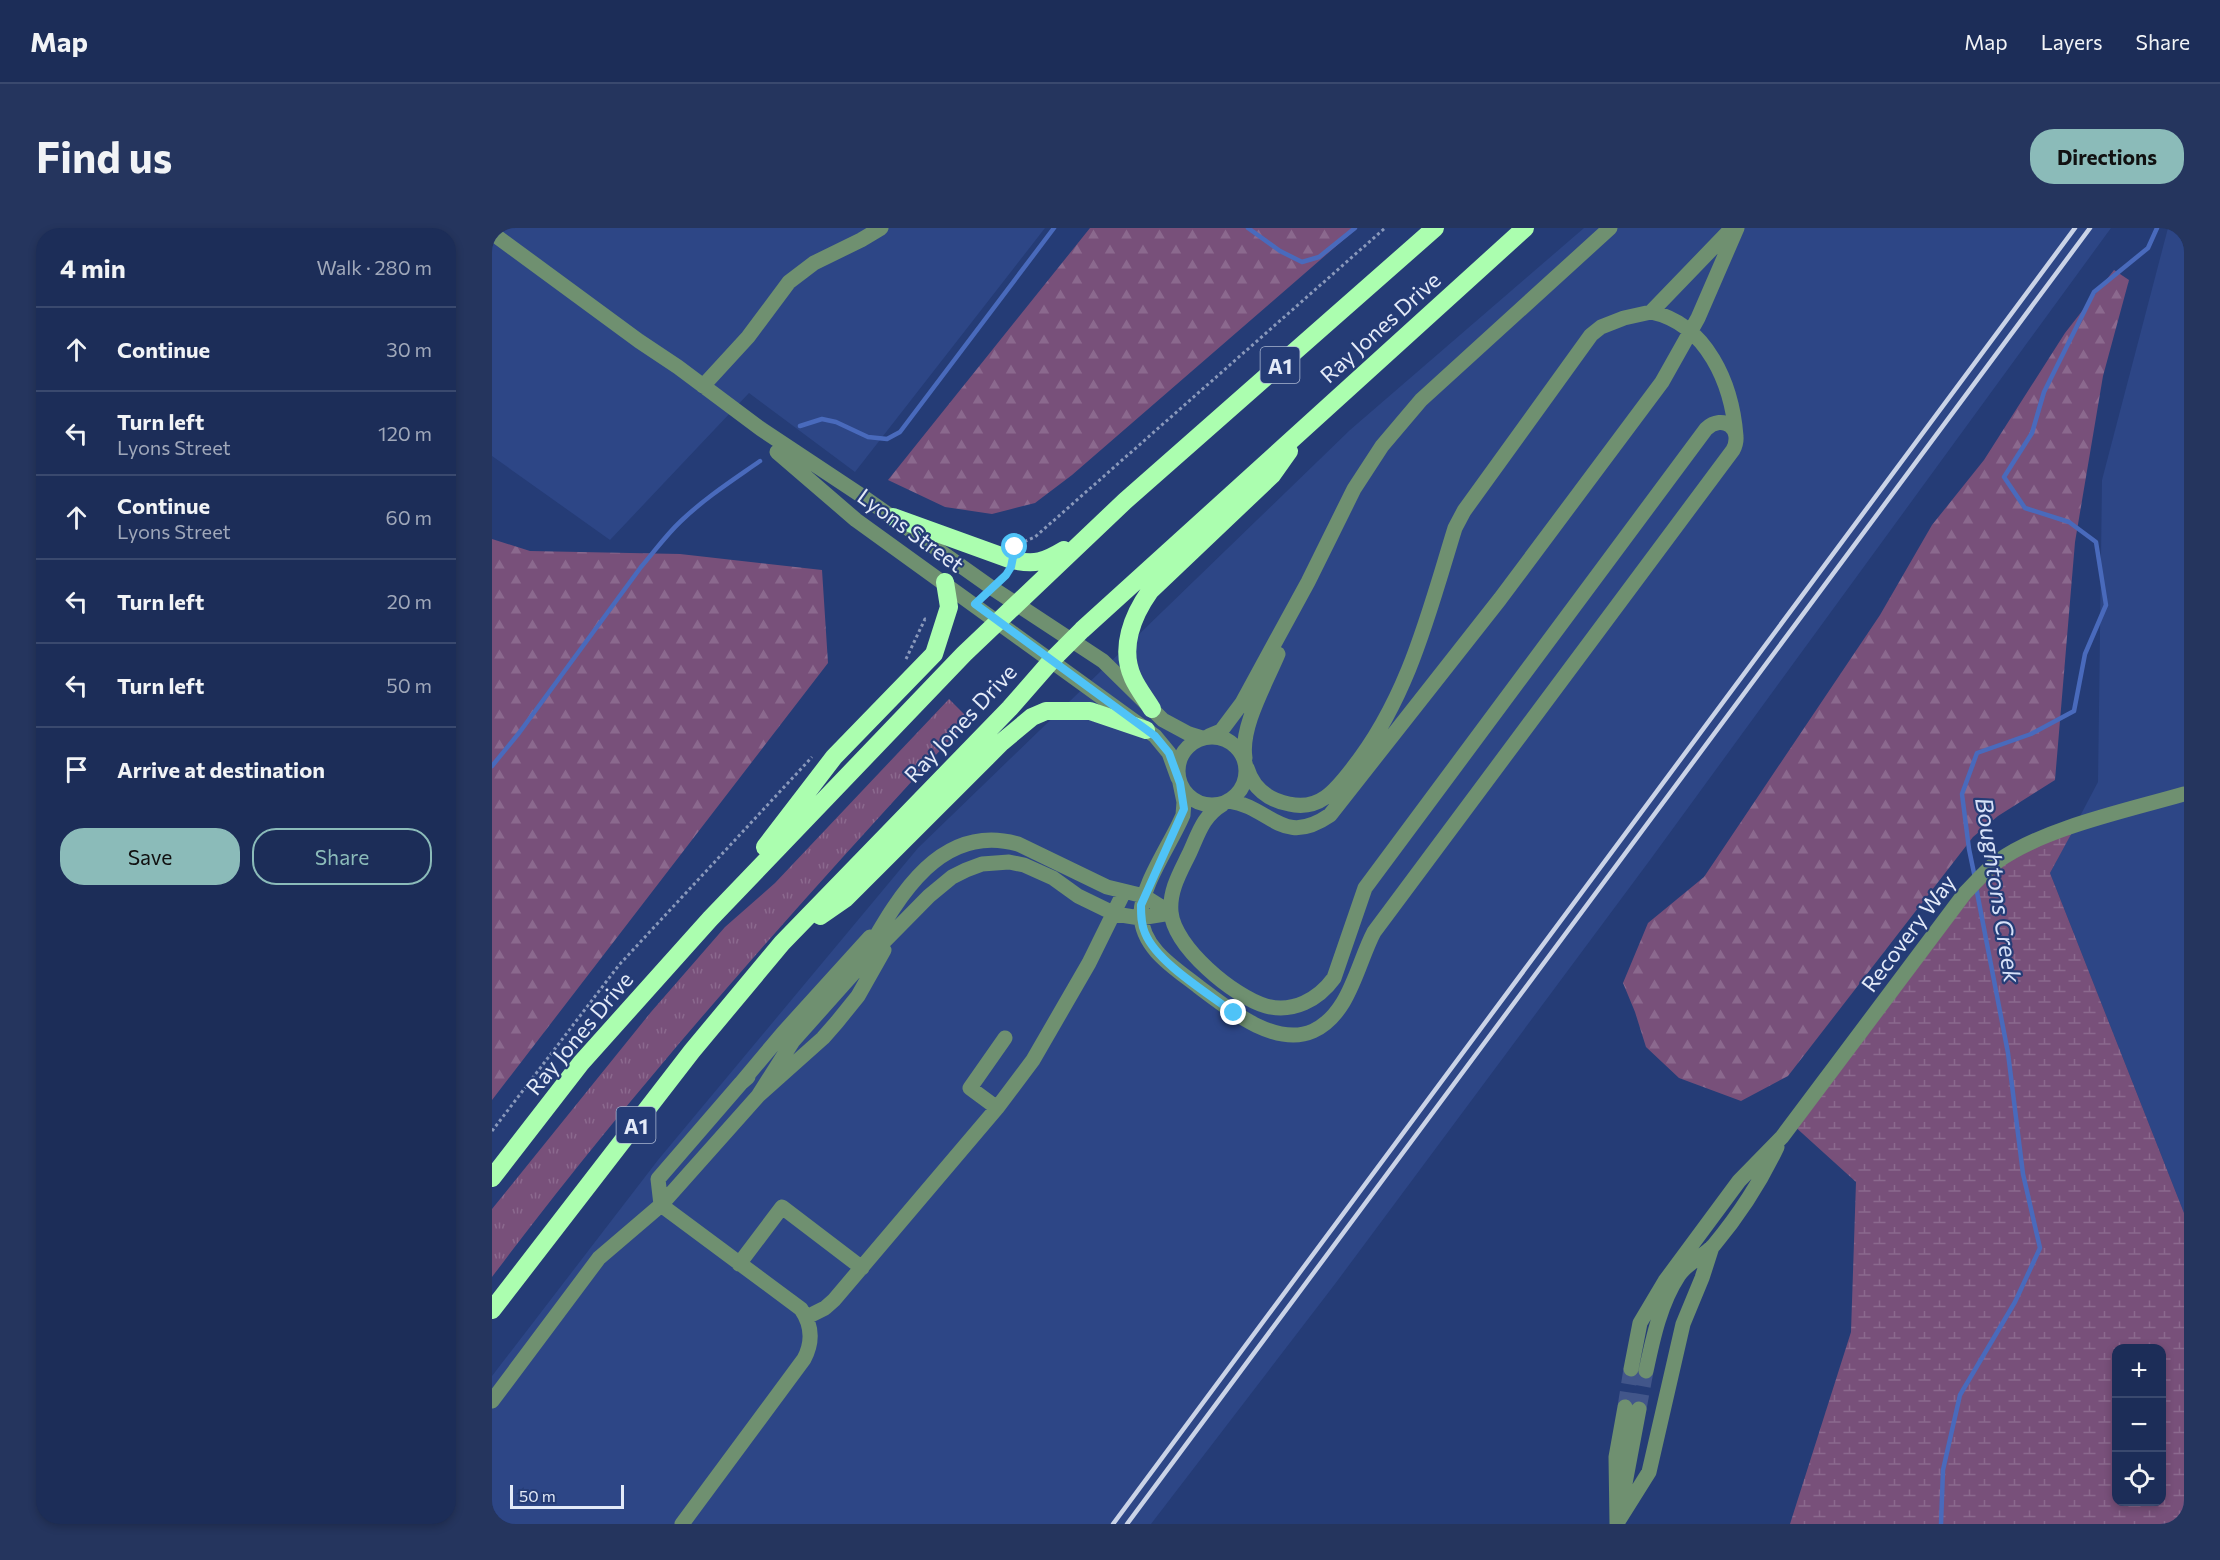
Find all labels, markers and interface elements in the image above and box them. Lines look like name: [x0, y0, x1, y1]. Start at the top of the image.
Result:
text: Map: [30, 24, 88, 58]
text: Map: [1964, 29, 2008, 54]
text: Layers: [2041, 29, 2103, 54]
text: Share: [2136, 29, 2190, 54]
button: Directions: [2030, 129, 2184, 184]
text: Find us: [36, 130, 172, 182]
text: 4 min: [60, 252, 126, 283]
text: Walk · 280 m: [316, 255, 432, 279]
street label: Ray Jones Drive: [1314, 266, 1446, 388]
icon: ahead: [60, 333, 93, 366]
text: Continue: [117, 336, 210, 363]
text: 30 m: [386, 337, 432, 361]
road number: A1: [1260, 347, 1300, 383]
text: Turn left: [117, 408, 204, 435]
icon: left: [60, 417, 93, 450]
text: 120 m: [378, 421, 432, 445]
text: Lyons Street: [117, 435, 231, 459]
street label: Lyons Street: [852, 482, 970, 578]
text: Continue: [117, 492, 210, 519]
icon: ahead: [60, 501, 93, 534]
text: 60 m: [386, 505, 432, 529]
text: Lyons Street: [117, 519, 231, 543]
route start: [1001, 533, 1027, 559]
icon: left: [60, 585, 93, 618]
text: Turn left: [117, 588, 204, 615]
text: 20 m: [387, 589, 432, 613]
street label: Ray Jones Drive: [898, 658, 1022, 788]
icon: left: [60, 669, 93, 702]
text: Turn left: [117, 672, 204, 699]
text: 50 m: [386, 673, 432, 697]
icon: arrive: [60, 753, 93, 786]
text: Arrive at destination: [117, 756, 325, 783]
water label: Boughtons Creek: [1970, 795, 2028, 986]
button: Save: [60, 828, 240, 885]
button: Share: [252, 828, 432, 885]
street label: Recovery Way: [1855, 869, 1961, 997]
street label: Ray Jones Drive: [520, 966, 638, 1100]
route end: [1220, 999, 1246, 1025]
road number: A1: [616, 1107, 656, 1143]
map controls: [2112, 1344, 2166, 1506]
button: +: [2112, 1344, 2166, 1398]
button: −: [2112, 1398, 2166, 1452]
button: locate: [2112, 1452, 2166, 1506]
scale bar: [510, 1482, 624, 1510]
text: 50 m: [519, 1486, 556, 1505]

